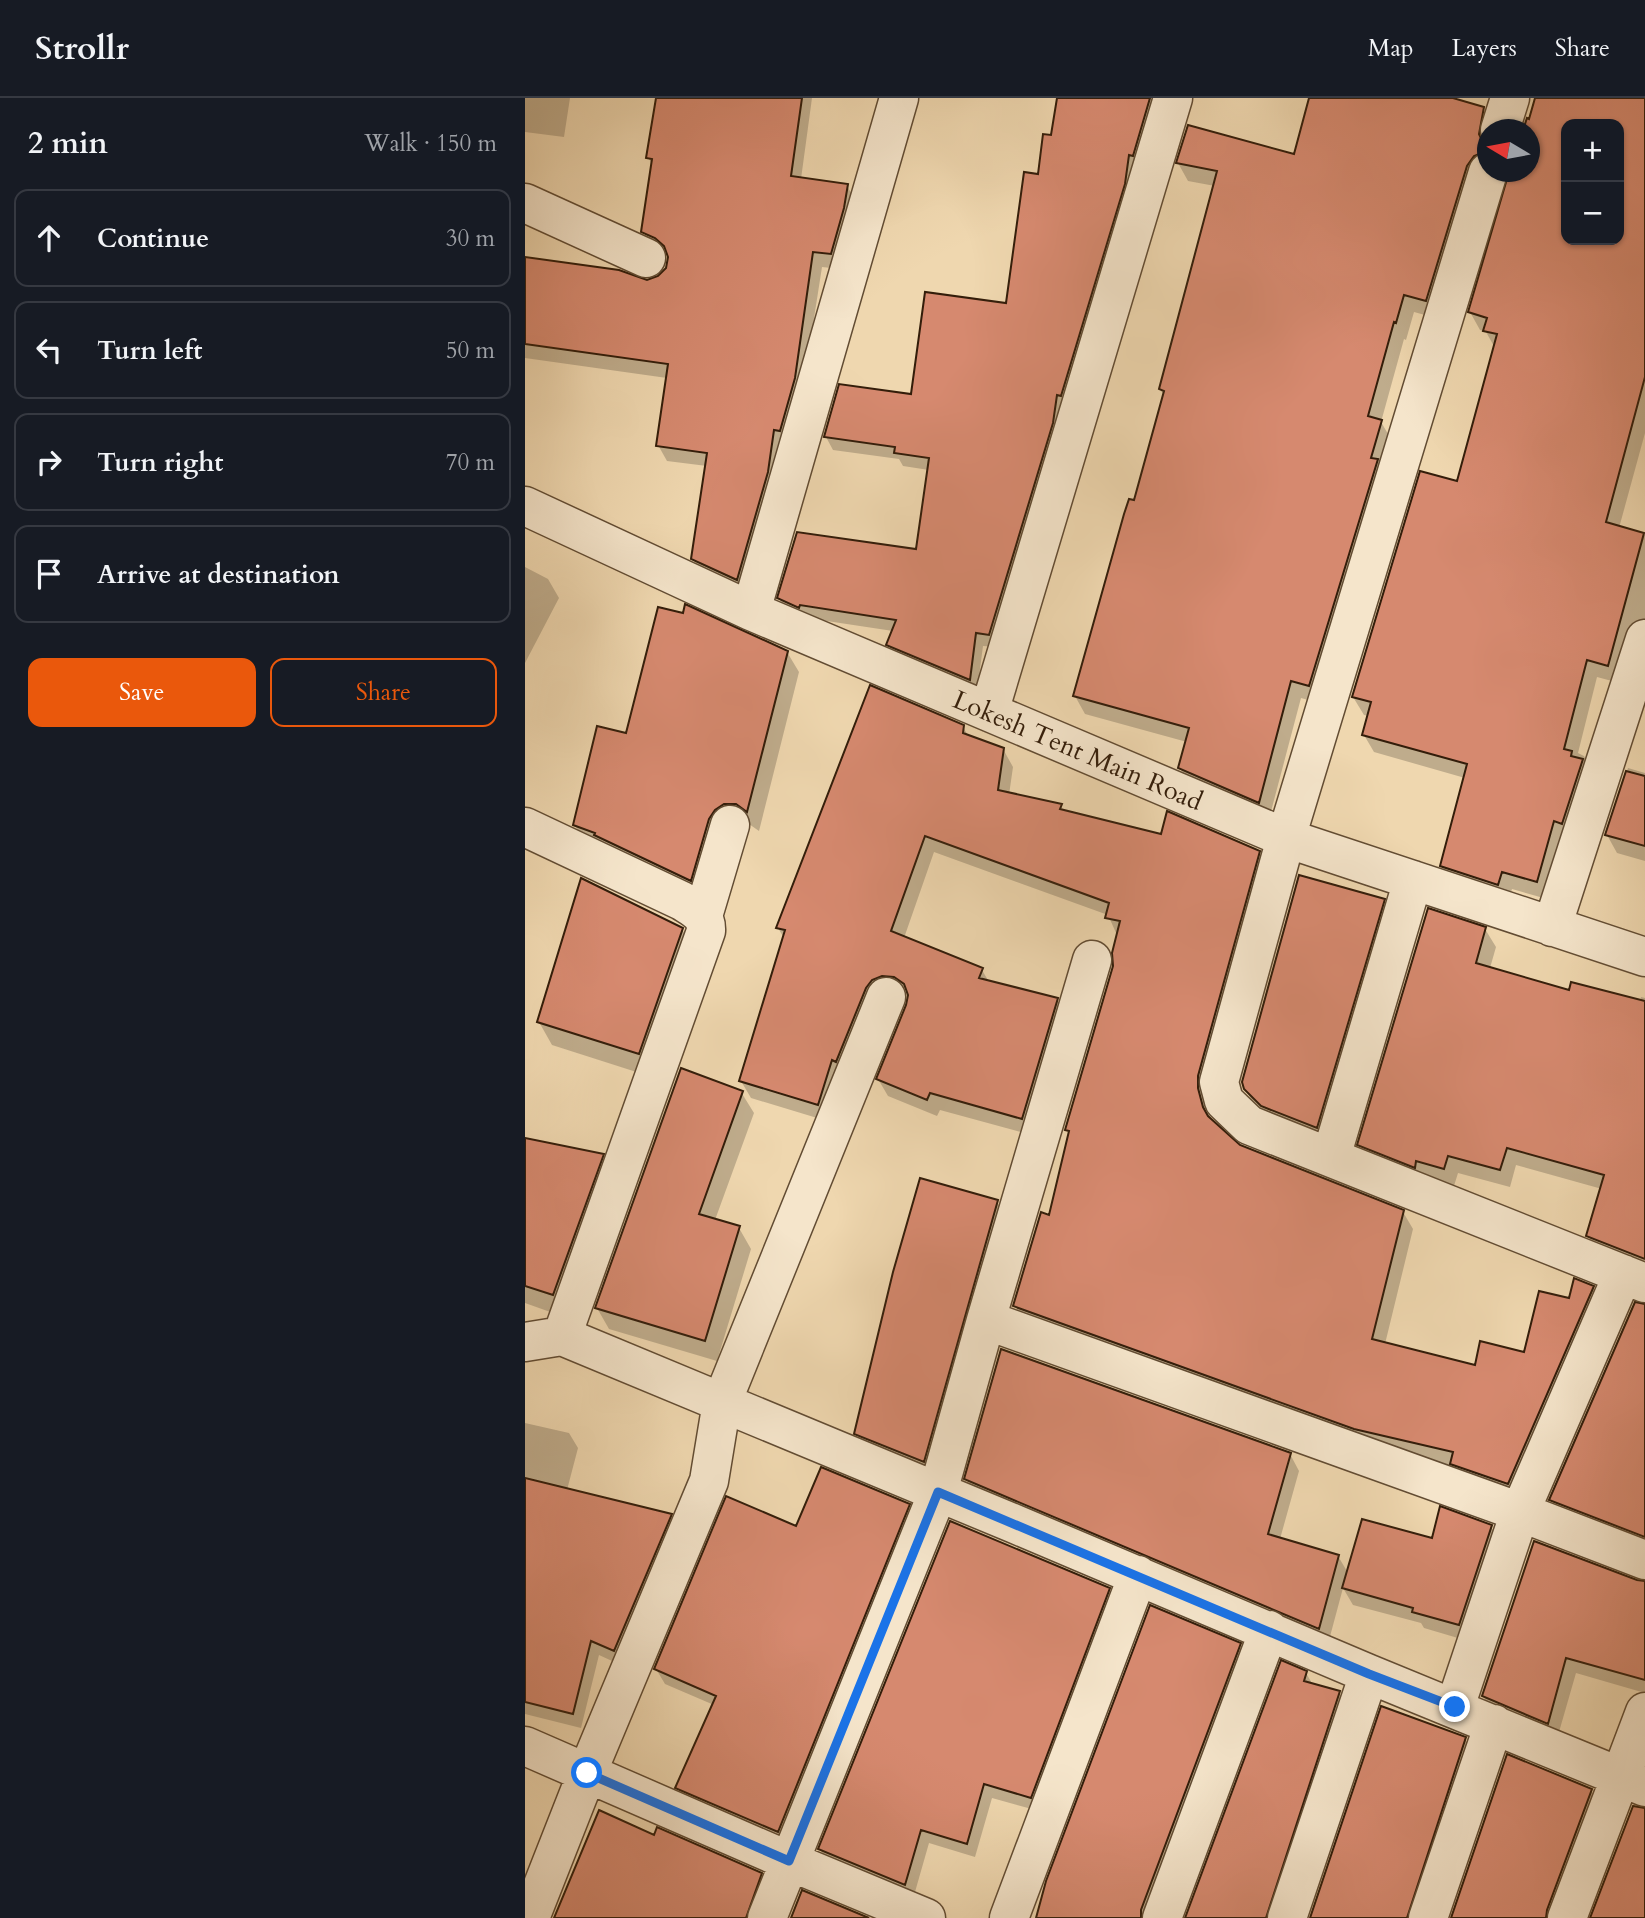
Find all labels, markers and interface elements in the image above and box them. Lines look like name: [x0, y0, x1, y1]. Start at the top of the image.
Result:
text: Strollr: [35, 26, 129, 71]
text: Map: [1368, 32, 1414, 65]
text: Layers: [1452, 32, 1517, 65]
text: Share: [1555, 32, 1610, 65]
north arrow: [1477, 119, 1540, 182]
map controls: [1561, 119, 1624, 245]
button: +: [1561, 119, 1624, 182]
text: 2 min: [28, 123, 108, 164]
text: Walk · 150 m: [364, 128, 497, 159]
button: −: [1561, 182, 1624, 245]
icon: ahead: [30, 219, 68, 257]
text: Continue: [97, 221, 209, 256]
text: 30 m: [446, 223, 495, 254]
icon: left: [30, 331, 68, 369]
text: Turn left: [97, 333, 202, 368]
text: 50 m: [446, 335, 495, 366]
icon: right: [30, 443, 68, 481]
text: Turn right: [97, 445, 224, 480]
text: 70 m: [446, 447, 495, 478]
icon: arrive: [30, 555, 68, 593]
text: Arrive at destination: [97, 557, 340, 592]
button: Save: [28, 658, 256, 727]
button: Share: [270, 658, 497, 727]
street label: Lokesh Tent Main Road: [948, 682, 1208, 819]
route end: [1439, 1691, 1470, 1722]
route start: [571, 1757, 602, 1788]

